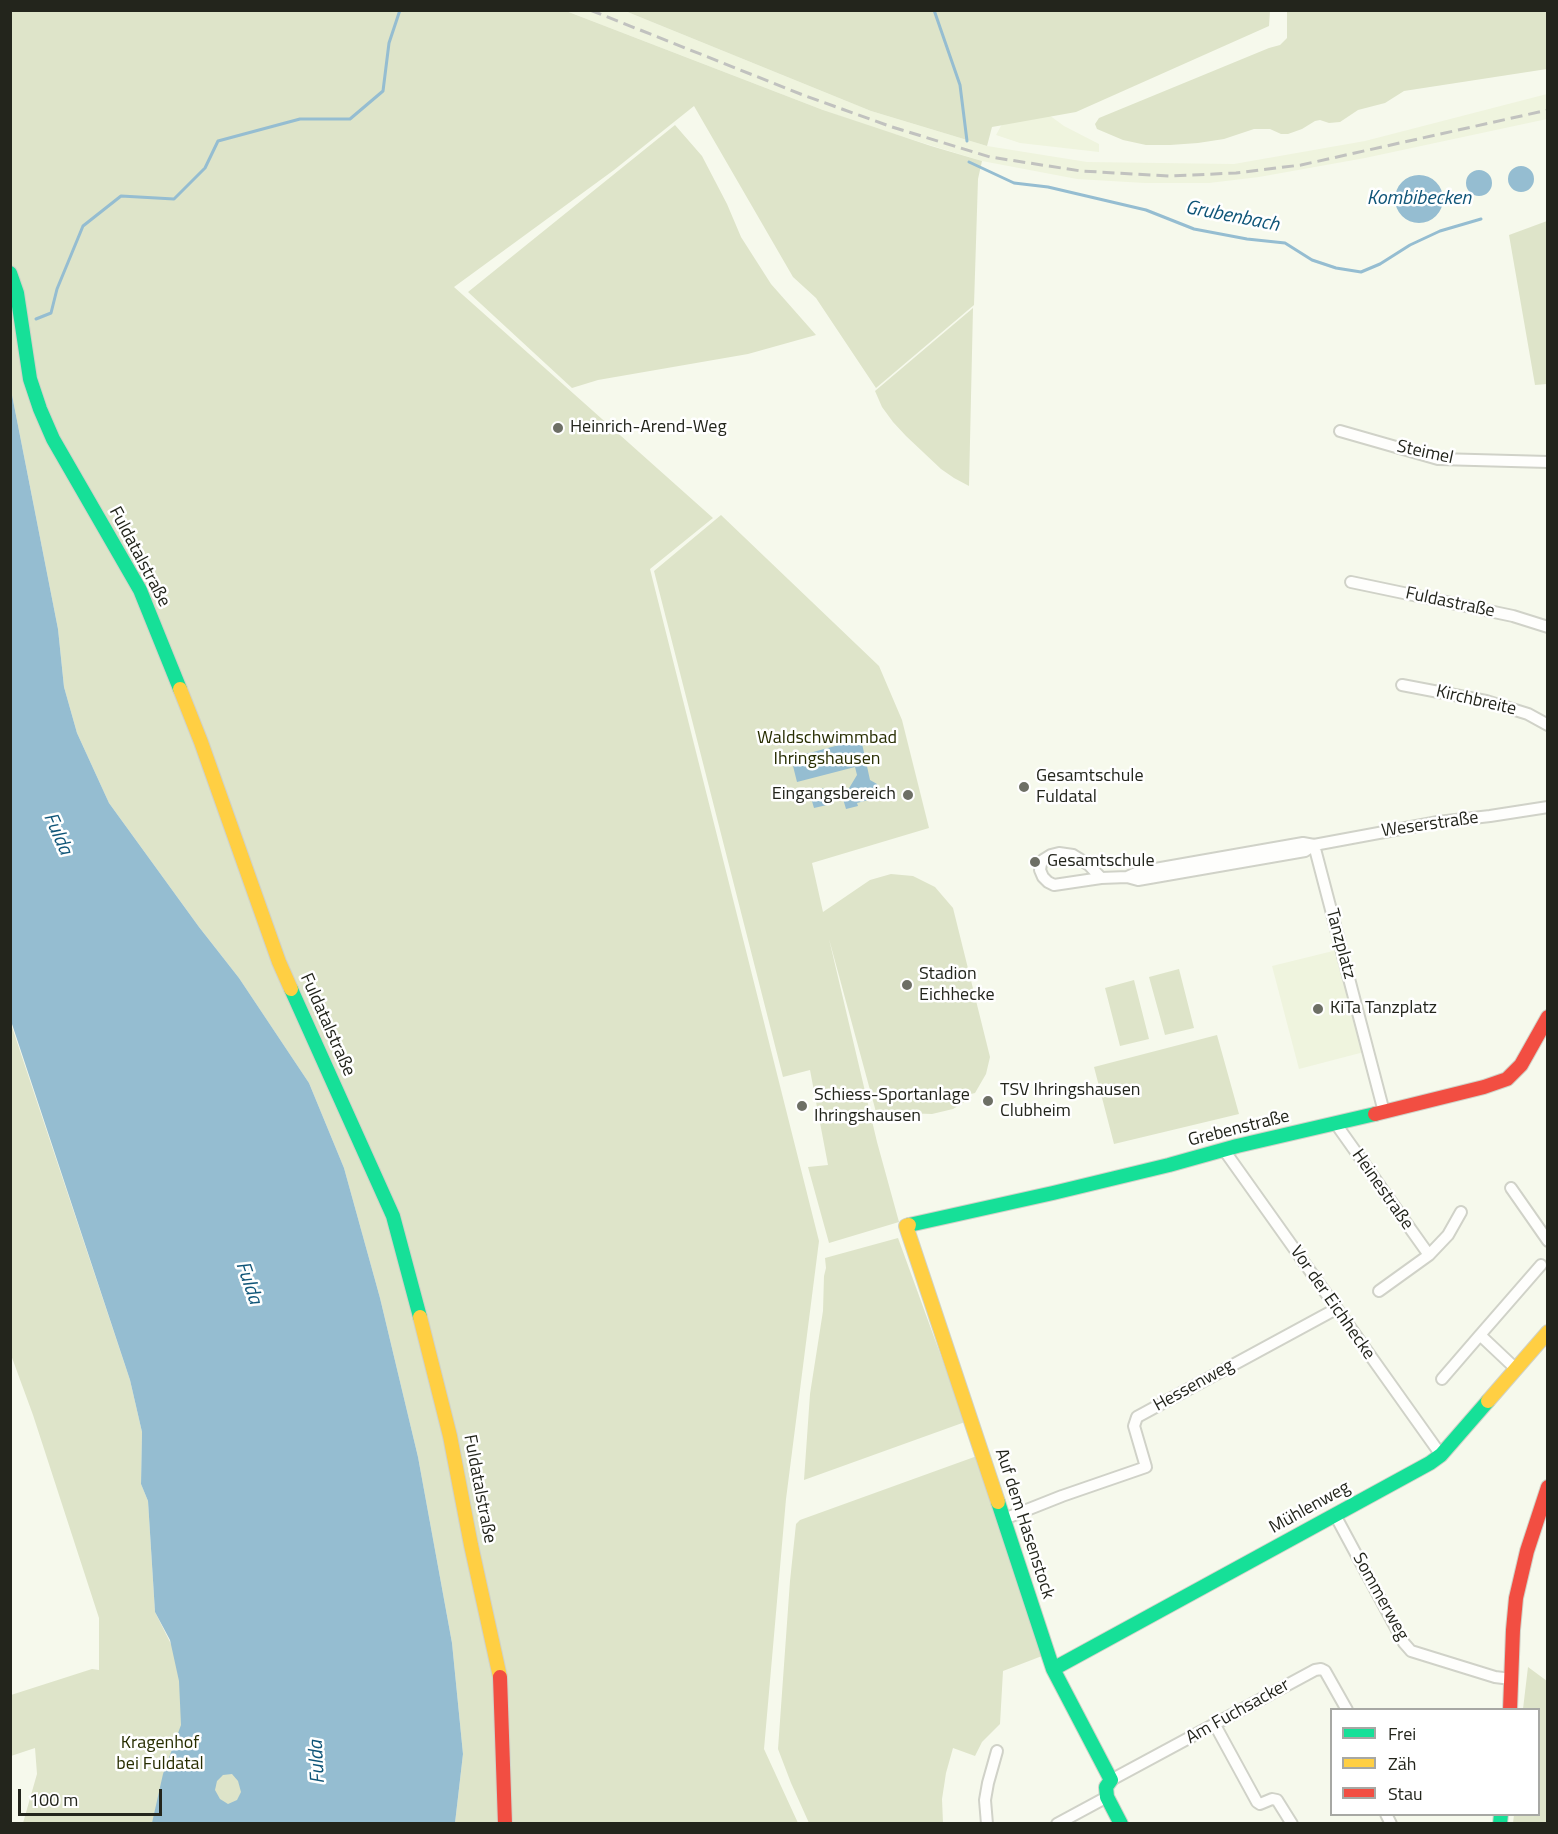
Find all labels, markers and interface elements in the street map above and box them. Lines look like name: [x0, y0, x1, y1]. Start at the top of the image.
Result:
water label: Kombibecken: [1367, 187, 1471, 211]
water label: Grubenbach: [1183, 196, 1281, 238]
place label: Heinrich-Arend-Weg: [570, 417, 727, 439]
marker: Heinrich-Arend-Weg: [551, 421, 565, 435]
street label: Steimel: [1395, 436, 1455, 470]
street label: Fuldatalstraße: [104, 503, 174, 611]
street label: Fuldastraße: [1403, 583, 1497, 623]
street label: Kirchbreite: [1434, 681, 1518, 721]
park label: Waldschwimmbad Ihringshausen: [757, 728, 897, 771]
place label: Gesamtschule Fuldatal: [1036, 766, 1144, 808]
marker: Gesamtschule Fuldatal: [1017, 780, 1031, 794]
place label: Eingangsbereich: [772, 784, 896, 806]
marker: Eingangsbereich: [901, 788, 915, 802]
street label: Weserstraße: [1380, 808, 1480, 842]
water label: Fulda: [37, 809, 77, 859]
place label: Gesamtschule: [1047, 851, 1155, 873]
marker: Gesamtschule: [1028, 855, 1042, 869]
street label: Tanzplatz: [1320, 906, 1360, 982]
place label: Stadion Eichhecke: [919, 964, 994, 1006]
street label: Fuldatalstraße: [295, 970, 359, 1080]
marker: Stadion Eichhecke: [900, 978, 914, 992]
place label: KiTa Tanzplatz: [1330, 998, 1437, 1020]
marker: KiTa Tanzplatz: [1311, 1002, 1325, 1016]
place label: TSV Ihringshausen Clubheim: [1000, 1080, 1140, 1122]
place label: Schiess-Sportanlage Ihringshausen: [814, 1085, 970, 1128]
marker: TSV Ihringshausen Clubheim: [981, 1094, 995, 1108]
marker: Schiess-Sportanlage Ihringshausen: [795, 1099, 809, 1113]
street label: Grebenstraße: [1186, 1106, 1292, 1152]
street label: Heinestraße: [1346, 1146, 1418, 1234]
street label: Vor der Eichhecke: [1285, 1242, 1379, 1364]
water label: Fulda: [230, 1258, 266, 1308]
street label: Hessenweg: [1150, 1355, 1238, 1417]
street label: Fuldatalstraße: [458, 1433, 500, 1545]
street label: Auf dem Hasenstock: [990, 1446, 1058, 1602]
street label: Mühlenweg: [1266, 1477, 1354, 1539]
street label: Sommerweg: [1347, 1550, 1413, 1644]
street label: Am Fuchsacker: [1183, 1675, 1293, 1749]
legend: [1330, 1708, 1540, 1816]
text: Frei: [1388, 1720, 1416, 1747]
park label: Kragenhof bei Fuldatal: [116, 1733, 204, 1776]
water label: Fulda: [305, 1740, 331, 1784]
text: Zäh: [1388, 1750, 1416, 1777]
scale bar: [21, 1777, 165, 1815]
text: Stau: [1388, 1780, 1423, 1807]
text: 100 m: [29, 1786, 78, 1813]

